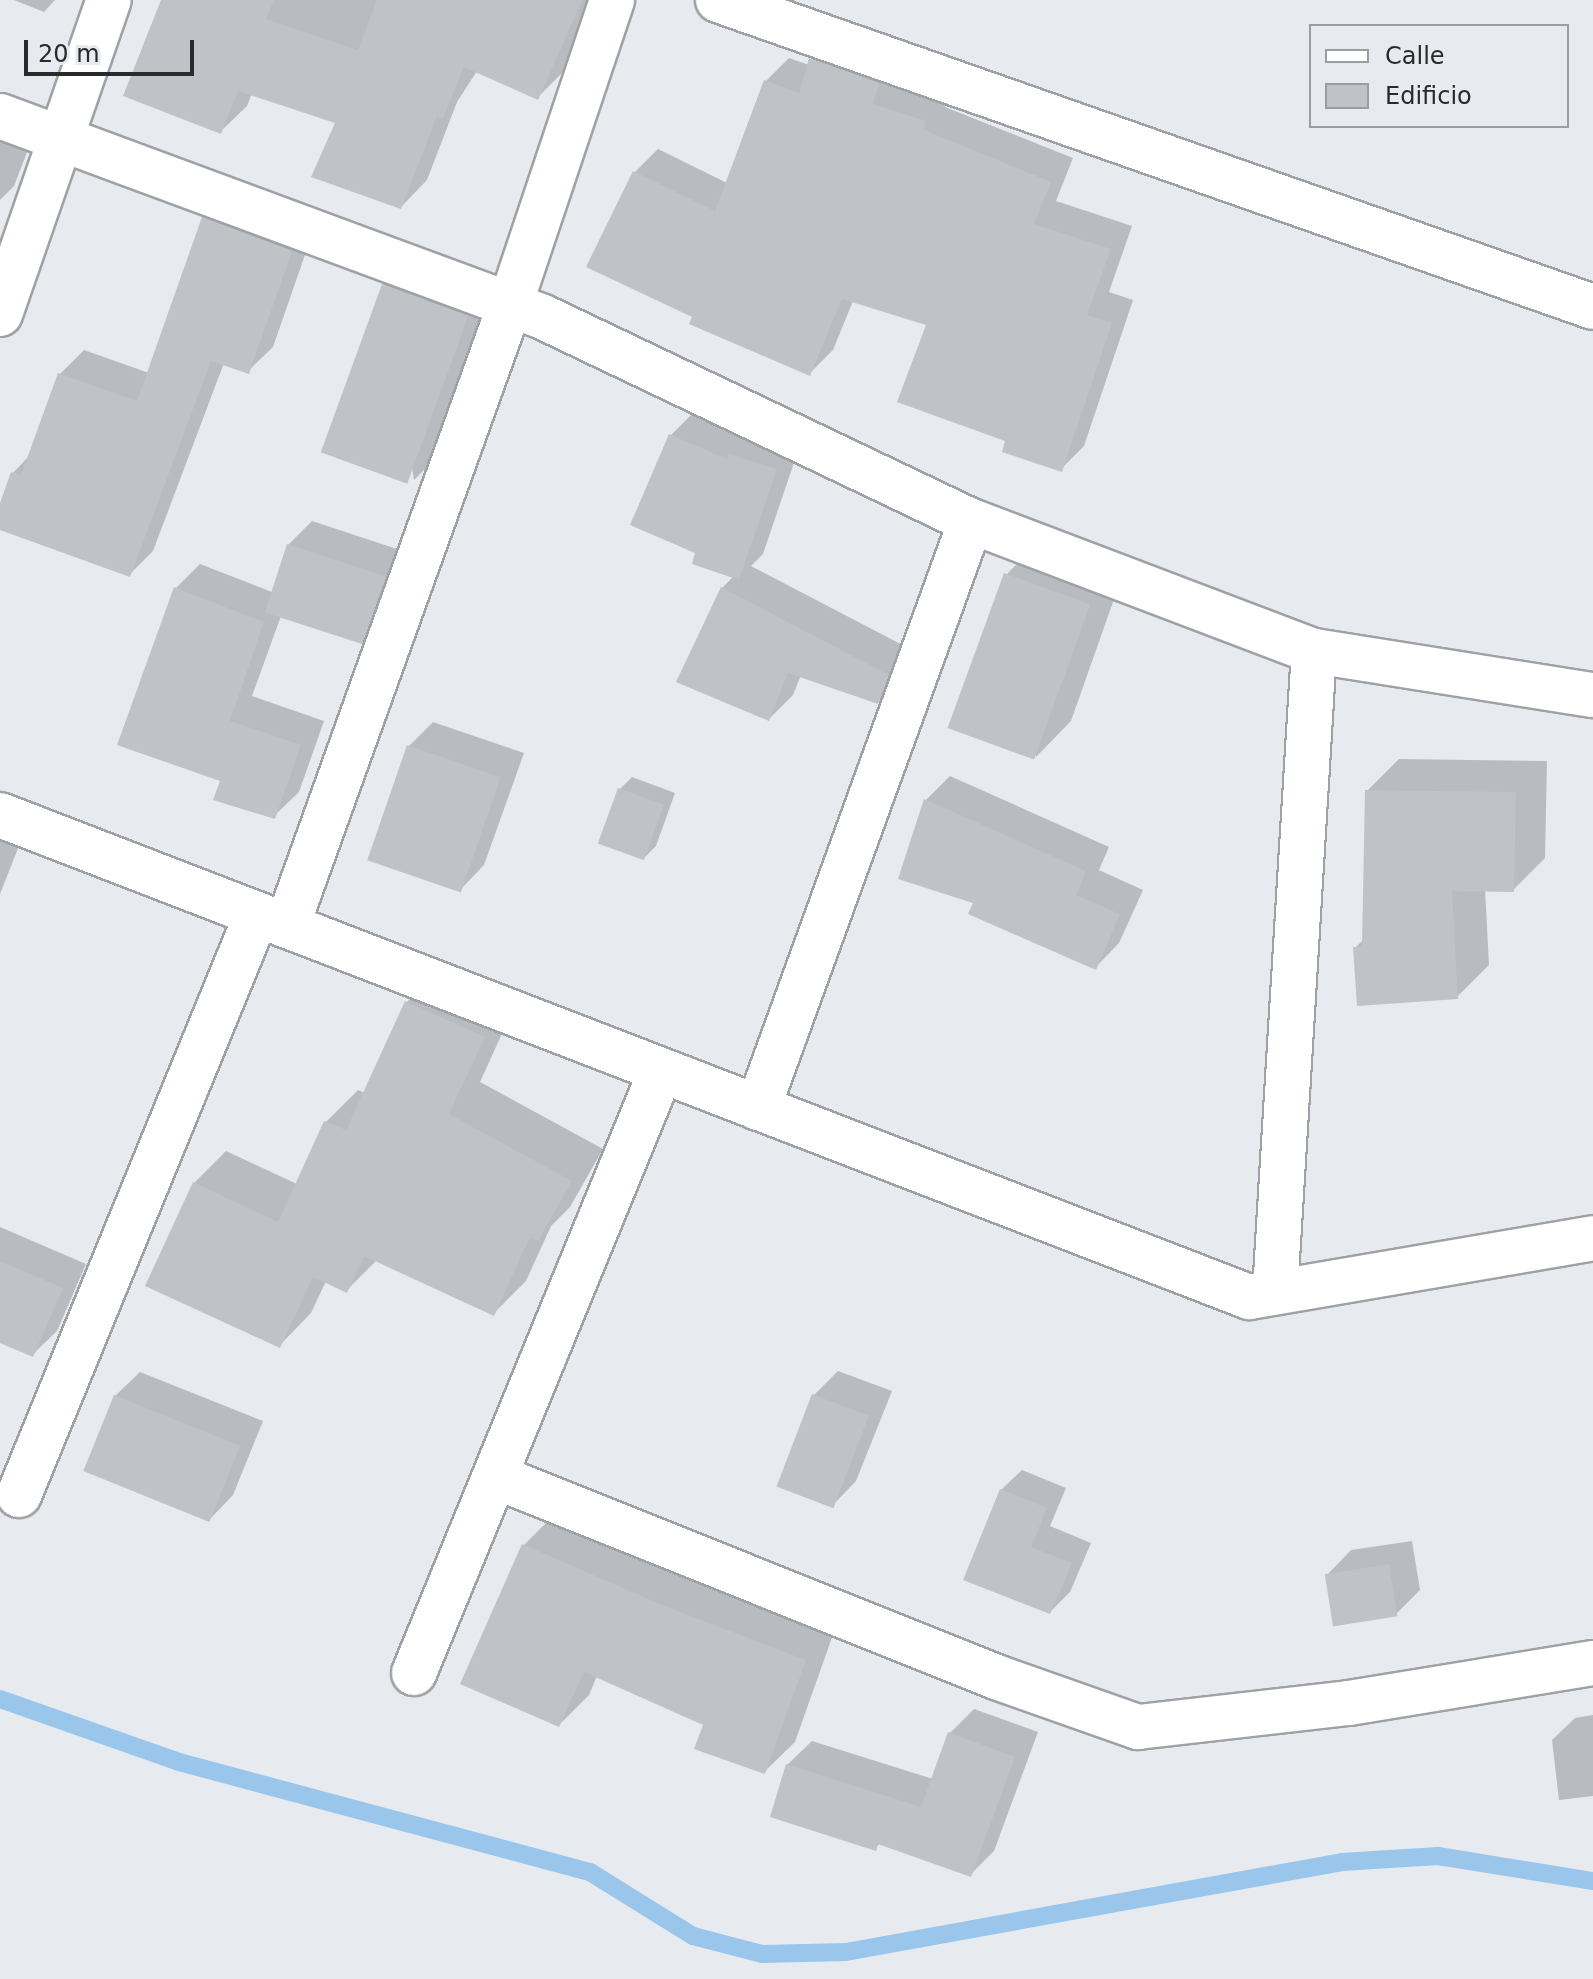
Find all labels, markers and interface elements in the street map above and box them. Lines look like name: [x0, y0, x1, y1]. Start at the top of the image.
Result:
scale bar: [28, 24, 198, 74]
legend: [1309, 24, 1569, 128]
text: 20 m: [38, 40, 100, 68]
text: Calle: [1385, 42, 1445, 70]
text: Edificio: [1385, 82, 1472, 110]

